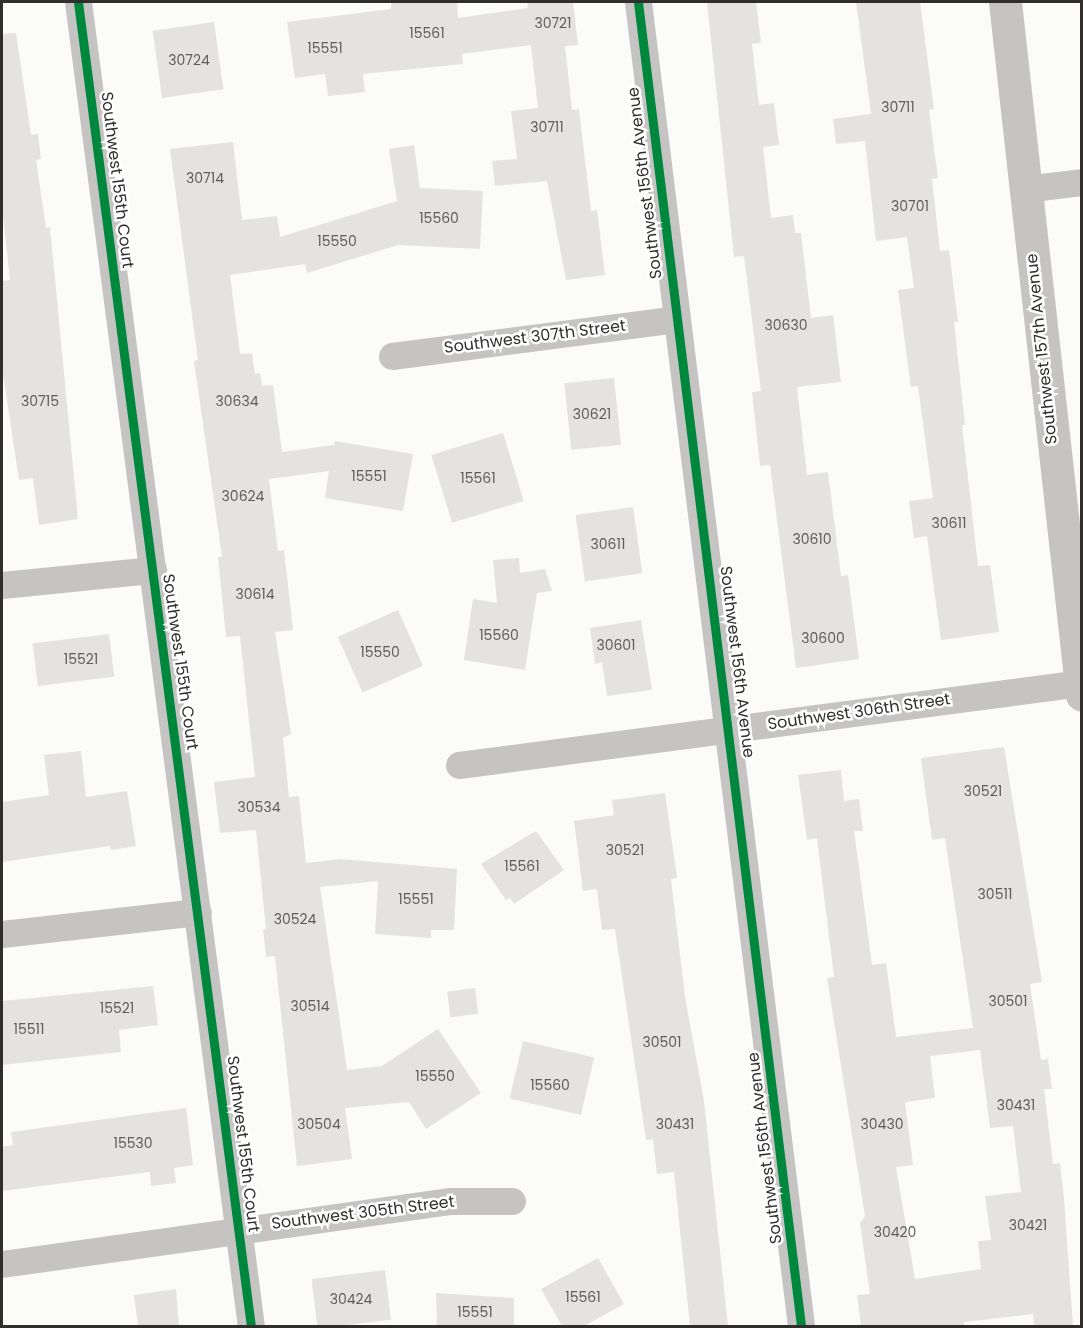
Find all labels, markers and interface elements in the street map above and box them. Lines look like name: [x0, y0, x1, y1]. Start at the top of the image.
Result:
house number: 30721: [534, 15, 572, 31]
house number: 15561: [409, 25, 445, 41]
house number: 15551: [307, 40, 343, 56]
house number: 30724: [168, 52, 210, 68]
street label: Southwest 156th Avenue: [624, 86, 666, 280]
street label: Southwest 155th Court: [97, 91, 137, 269]
house number: 30711: [881, 99, 915, 115]
house number: 30711: [530, 119, 564, 135]
house number: 30714: [186, 170, 224, 186]
house number: 30701: [891, 198, 929, 214]
house number: 15560: [419, 210, 459, 226]
house number: 15550: [317, 233, 357, 249]
street label: Southwest 157th Avenue: [1022, 253, 1062, 445]
street label: Southwest 307th Street: [443, 316, 627, 358]
house number: 30630: [765, 317, 807, 333]
house number: 30715: [21, 393, 59, 409]
house number: 30634: [216, 393, 258, 409]
house number: 30621: [573, 406, 611, 422]
house number: 15551: [351, 468, 387, 484]
house number: 15561: [460, 470, 496, 486]
house number: 30624: [222, 488, 264, 504]
house number: 30611: [932, 515, 966, 531]
house number: 30610: [792, 531, 832, 547]
house number: 30611: [591, 536, 625, 552]
street label: Southwest 156th Avenue: [716, 565, 758, 759]
street label: Southwest 155th Court: [158, 573, 202, 751]
house number: 30614: [235, 586, 275, 602]
house number: 15560: [479, 627, 519, 643]
house number: 30600: [801, 630, 845, 646]
house number: 30601: [596, 637, 636, 653]
house number: 15550: [360, 644, 400, 660]
house number: 15521: [64, 651, 98, 667]
street label: Southwest 306th Street: [766, 690, 952, 734]
house number: 30521: [964, 783, 1002, 799]
house number: 30534: [238, 799, 280, 815]
house number: 30521: [606, 842, 644, 858]
house number: 15561: [504, 858, 540, 874]
house number: 30511: [978, 886, 1012, 902]
house number: 15551: [398, 891, 434, 907]
house number: 30524: [274, 911, 316, 927]
house number: 30501: [988, 993, 1028, 1009]
house number: 30514: [290, 998, 330, 1014]
house number: 15521: [100, 1000, 134, 1016]
house number: 15511: [13, 1021, 45, 1037]
house number: 30501: [642, 1034, 682, 1050]
street label: Southwest 156th Avenue: [744, 1051, 786, 1245]
street label: Southwest 155th Court: [223, 1055, 263, 1233]
house number: 15550: [415, 1068, 455, 1084]
house number: 15560: [530, 1077, 570, 1093]
house number: 30431: [997, 1097, 1035, 1113]
house number: 30504: [297, 1116, 341, 1132]
house number: 30431: [656, 1116, 694, 1132]
house number: 30430: [861, 1116, 903, 1132]
house number: 15530: [113, 1135, 153, 1151]
street label: Southwest 305th Street: [270, 1192, 456, 1234]
house number: 30421: [1009, 1217, 1047, 1233]
house number: 30420: [874, 1224, 916, 1240]
house number: 15561: [565, 1289, 601, 1305]
house number: 30424: [330, 1291, 372, 1307]
house number: 15551: [457, 1304, 493, 1320]

